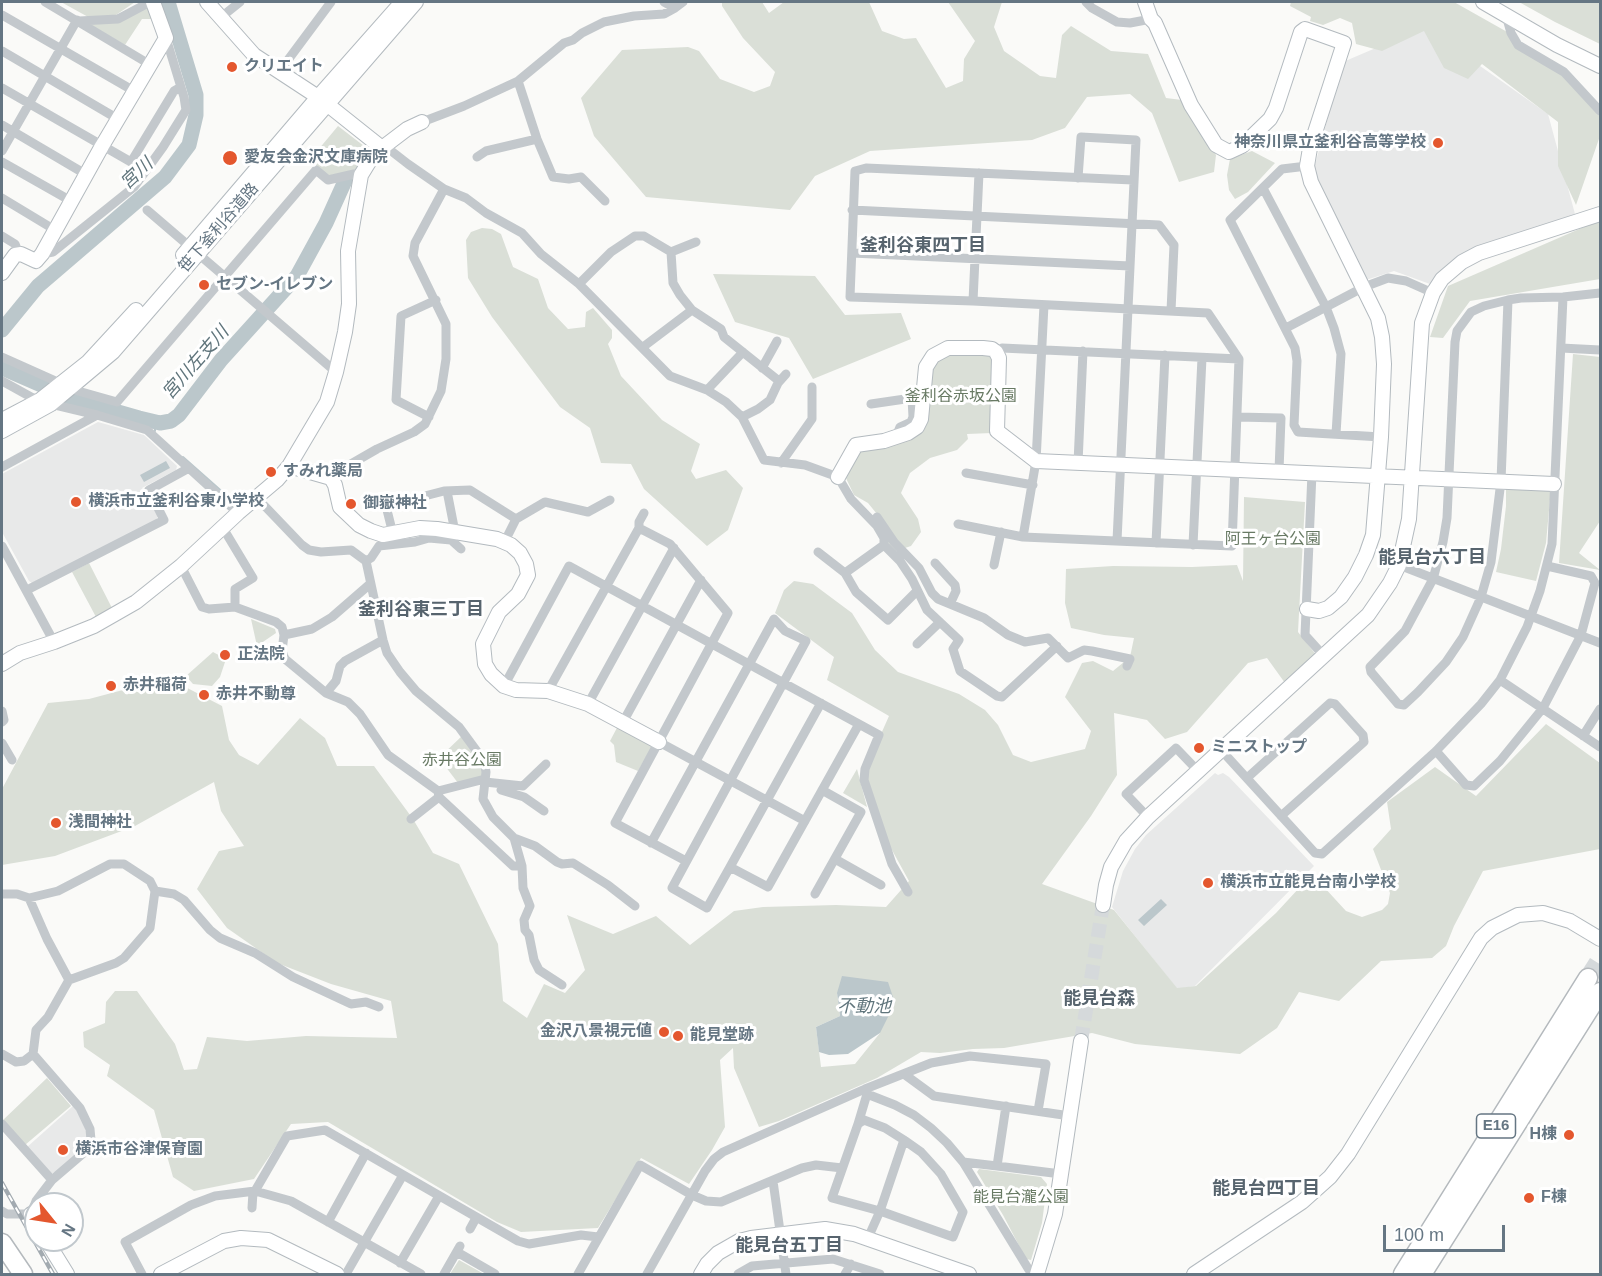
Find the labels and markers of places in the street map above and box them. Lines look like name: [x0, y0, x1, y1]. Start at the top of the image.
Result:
place label: クリエイト: [244, 57, 324, 77]
marker: クリエイト: [225, 60, 239, 74]
place label: 神奈川県立釜利谷高等学校: [1234, 133, 1426, 153]
marker: 神奈川県立釜利谷高等学校: [1431, 136, 1445, 150]
place label: 愛友会金沢文庫病院: [244, 148, 388, 168]
marker: 愛友会金沢文庫病院: [221, 149, 239, 167]
place label: セブン-イレブン: [216, 275, 333, 295]
marker: セブン-イレブン: [197, 278, 211, 292]
place label: すみれ薬局: [283, 462, 363, 482]
marker: すみれ薬局: [264, 465, 278, 479]
place label: 横浜市立釜利谷東小学校: [88, 492, 264, 512]
place label: 御嶽神社: [363, 494, 427, 514]
marker: 横浜市立釜利谷東小学校: [69, 495, 83, 509]
marker: 御嶽神社: [344, 497, 358, 511]
place label: 正法院: [237, 645, 285, 665]
marker: 正法院: [218, 648, 232, 662]
place label: 赤井稲荷: [123, 676, 187, 696]
marker: 赤井稲荷: [104, 679, 118, 693]
place label: 赤井不動尊: [216, 685, 296, 705]
marker: 赤井不動尊: [197, 688, 211, 702]
place label: ミニストップ: [1211, 738, 1307, 758]
marker: ミニストップ: [1192, 741, 1206, 755]
place label: 浅間神社: [68, 813, 132, 833]
marker: 浅間神社: [49, 816, 63, 830]
place label: 横浜市立能見台南小学校: [1220, 873, 1396, 893]
marker: 横浜市立能見台南小学校: [1201, 876, 1215, 890]
place label: 金沢八景視元値: [540, 1022, 652, 1042]
marker: 金沢八景視元値: [657, 1025, 671, 1039]
place label: 能見堂跡: [690, 1026, 754, 1046]
marker: 能見堂跡: [671, 1029, 685, 1043]
place label: H棟: [1529, 1125, 1557, 1145]
marker: H棟: [1562, 1128, 1576, 1142]
place label: 横浜市谷津保育園: [75, 1140, 203, 1160]
marker: 横浜市谷津保育園: [56, 1143, 70, 1157]
place label: F棟: [1541, 1188, 1567, 1208]
marker: F棟: [1522, 1191, 1536, 1205]

